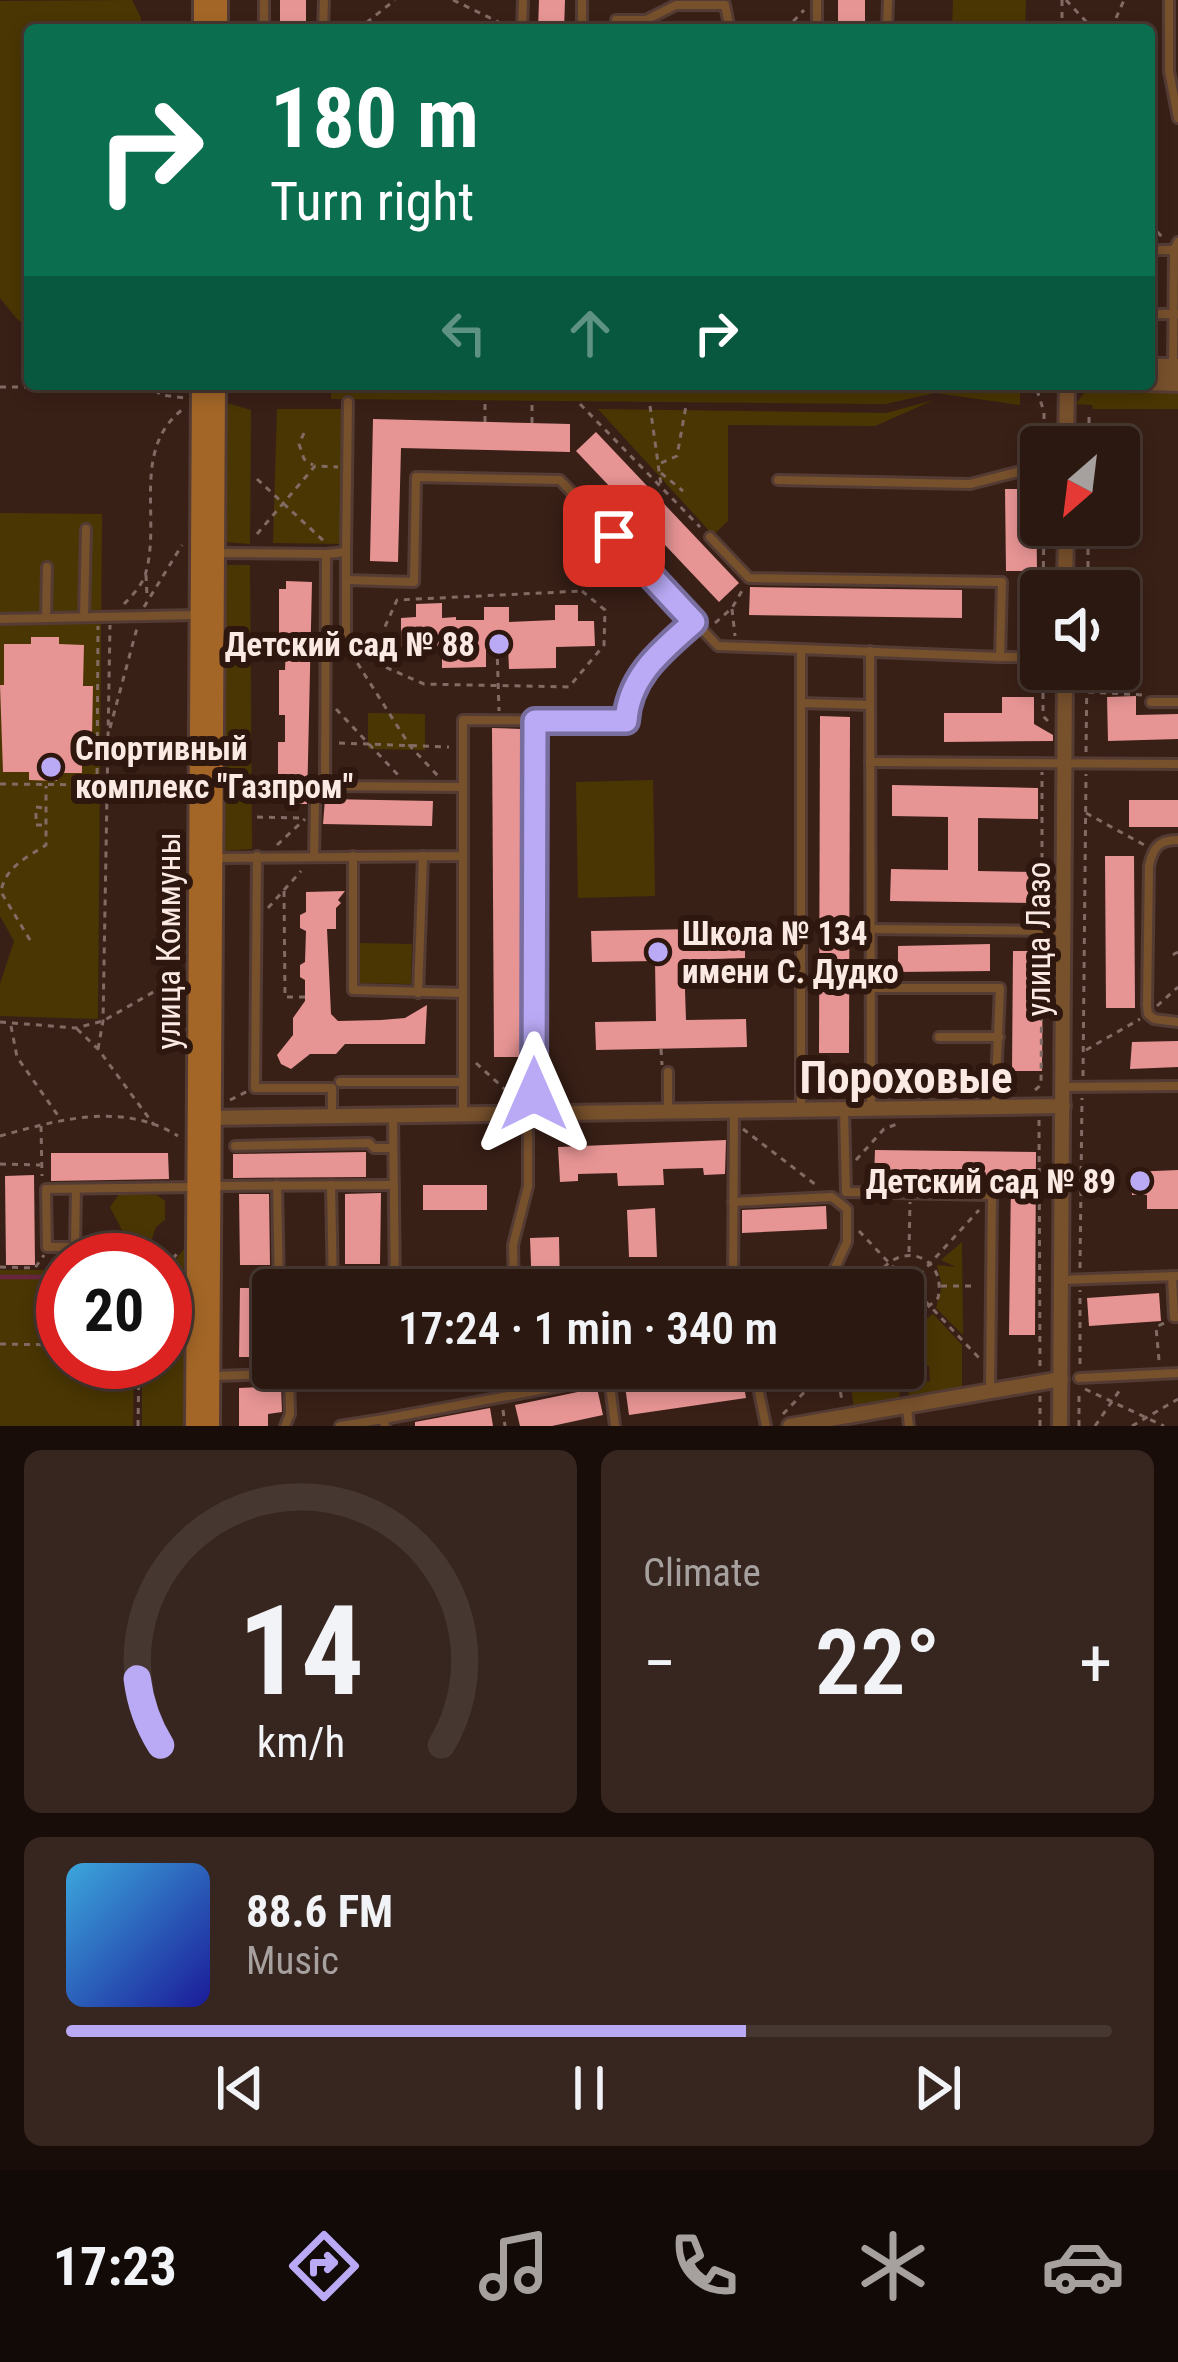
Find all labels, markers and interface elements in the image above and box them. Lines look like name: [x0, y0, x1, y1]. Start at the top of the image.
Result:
text: 180 m: [270, 69, 479, 168]
icon: right: [72, 72, 228, 228]
text: Turn right: [270, 170, 474, 233]
icon: left: [431, 300, 497, 366]
icon: ahead: [557, 300, 623, 366]
icon: right: [683, 300, 749, 366]
north arrow: [1020, 426, 1140, 546]
map controls: [1020, 426, 1140, 690]
pin: [563, 485, 665, 587]
icon: arrive: [581, 503, 647, 569]
button: sound: [1020, 570, 1140, 690]
place label: Детский сад № 88: [225, 625, 475, 664]
marker: Детский сад № 88: [486, 631, 512, 657]
place label: Cпортивный комплекс "Газпром": [75, 729, 353, 806]
marker: Cпортивный комплекс "Газпром": [38, 754, 64, 780]
street label: улица Коммуны: [149, 832, 188, 1050]
street label: улица Лазо: [1019, 862, 1058, 1016]
place label: Школа № 134 имени С. Дудко: [682, 914, 899, 991]
marker: Школа № 134 имени С. Дудко: [645, 939, 671, 965]
position arrow: [471, 1031, 597, 1157]
district label: Пороховые: [800, 1051, 1013, 1104]
place label: Детский сад № 89: [866, 1162, 1116, 1201]
marker: Детский сад № 89: [1127, 1168, 1153, 1194]
speed limit sign: 20: [36, 1233, 192, 1389]
text: 17:24 · 1 min · 340 m: [398, 1302, 778, 1355]
text: Climate: [643, 1550, 761, 1596]
text: 14: [237, 1578, 364, 1724]
text: 22°: [815, 1611, 940, 1716]
text: −: [643, 1625, 676, 1702]
text: +: [1079, 1625, 1112, 1702]
text: km/h: [256, 1716, 345, 1766]
text: 88.6 FM: [246, 1885, 393, 1938]
text: Music: [246, 1938, 339, 1984]
icon: previous: [207, 2055, 273, 2121]
icon: pause: [556, 2055, 622, 2121]
icon: next: [905, 2055, 971, 2121]
icon: directions: [282, 2224, 366, 2308]
icon: music: [472, 2224, 556, 2308]
icon: phone: [662, 2224, 746, 2308]
icon: climate: [851, 2224, 935, 2308]
icon: car: [1041, 2224, 1125, 2308]
text: 17:23: [53, 2235, 177, 2298]

